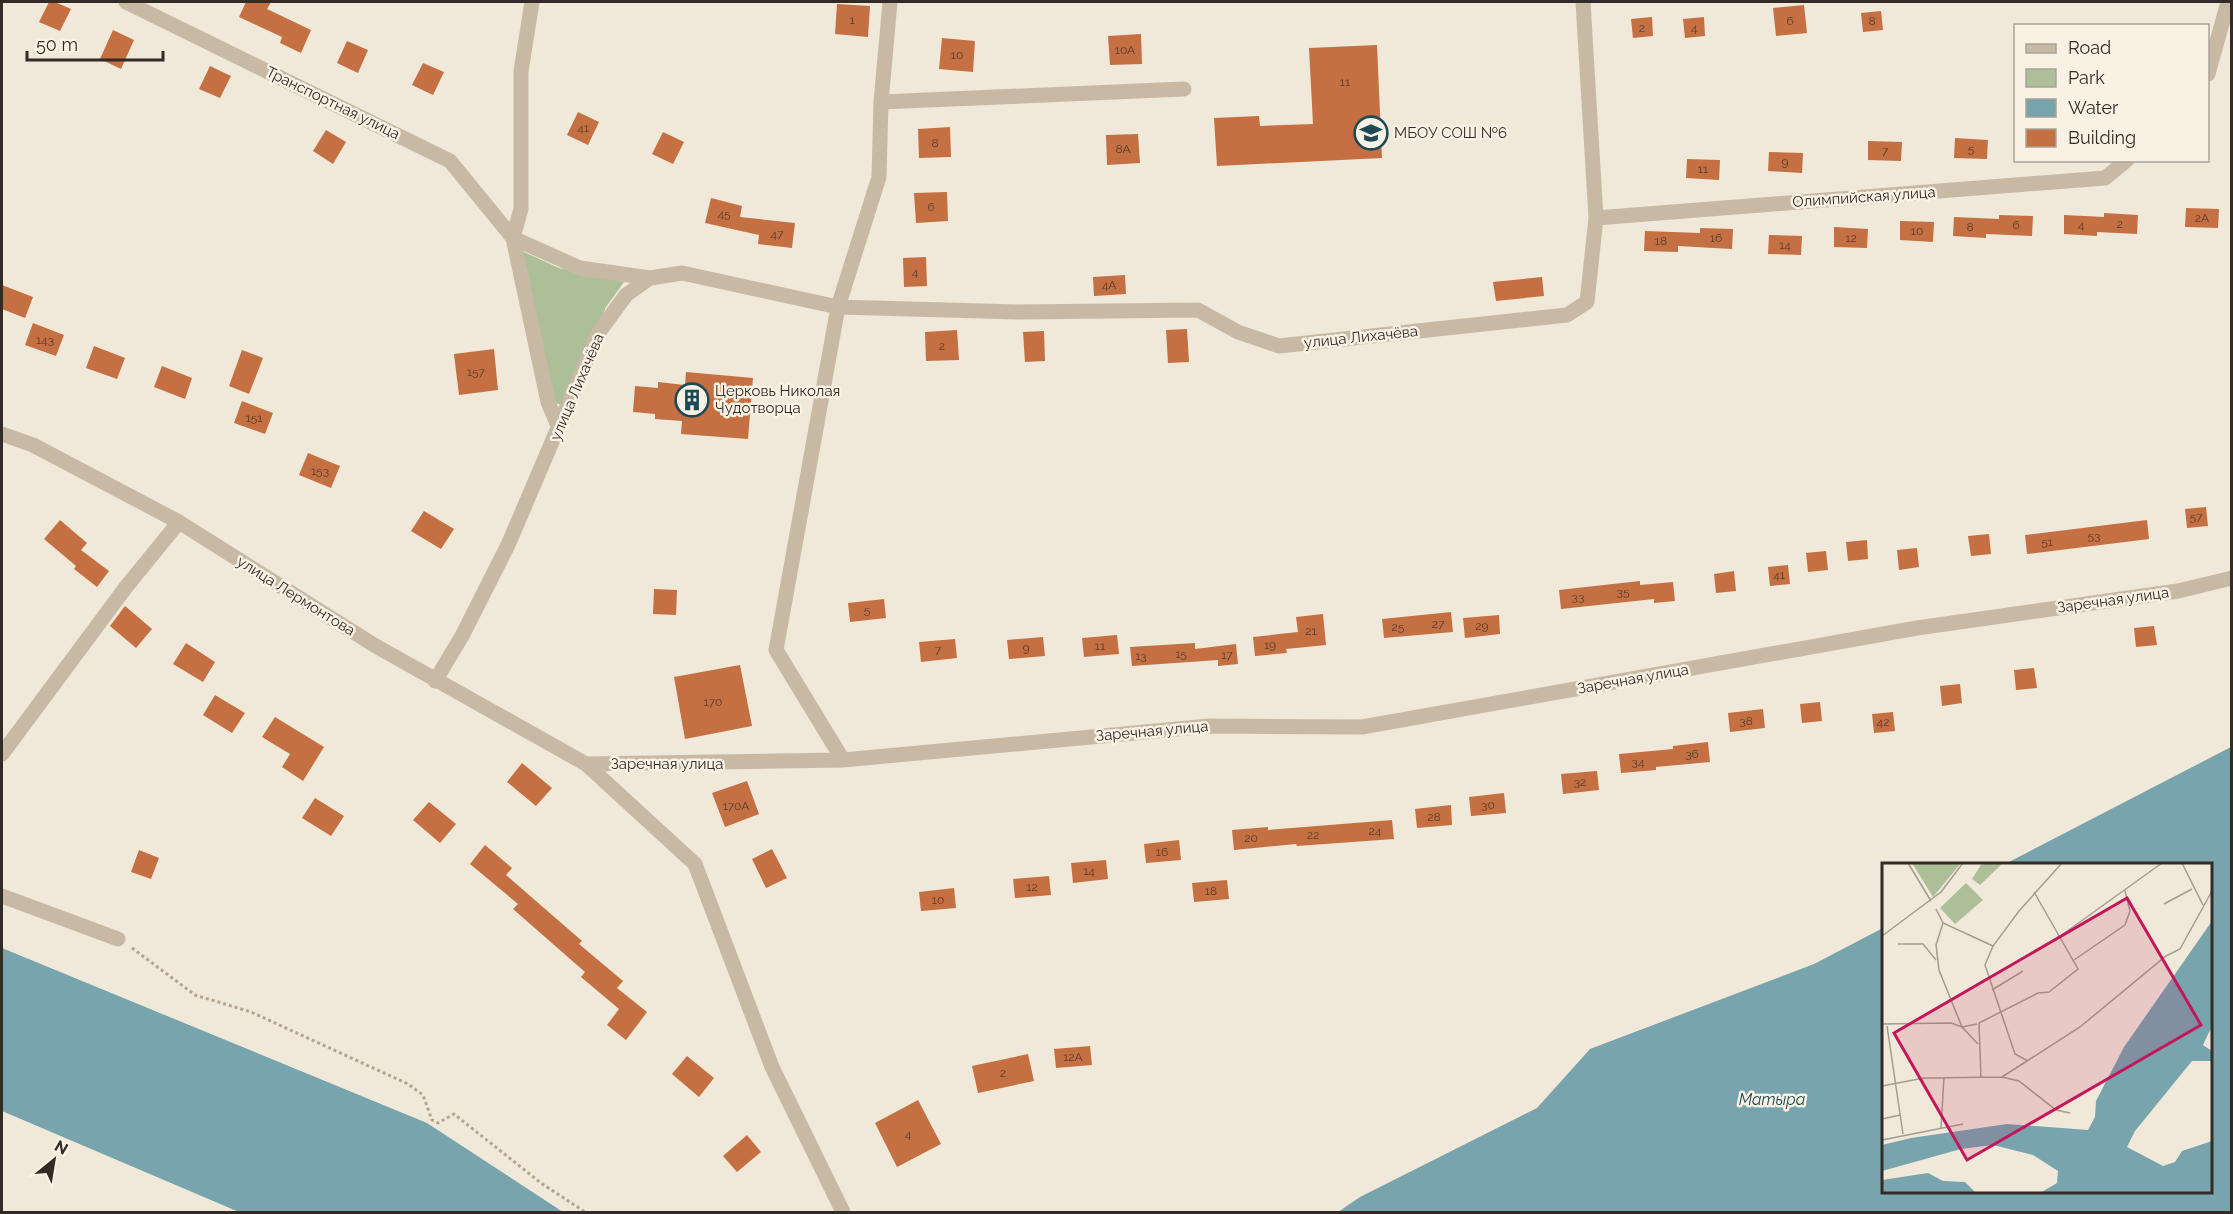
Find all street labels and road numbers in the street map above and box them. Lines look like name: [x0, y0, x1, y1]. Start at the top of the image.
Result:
street label: Транспортная улица: [263, 63, 403, 143]
street label: Олимпийская улица: [1792, 183, 1936, 211]
street label: улица Лихачёва: [1303, 322, 1419, 352]
street label: улица Лихачёва: [546, 331, 608, 443]
street label: улица Лермонтова: [234, 552, 358, 640]
street label: Заречная улица: [2056, 583, 2170, 617]
street label: Заречная улица: [1576, 660, 1690, 698]
street label: Заречная улица: [1095, 717, 1209, 745]
street label: Заречная улица: [611, 755, 723, 773]

